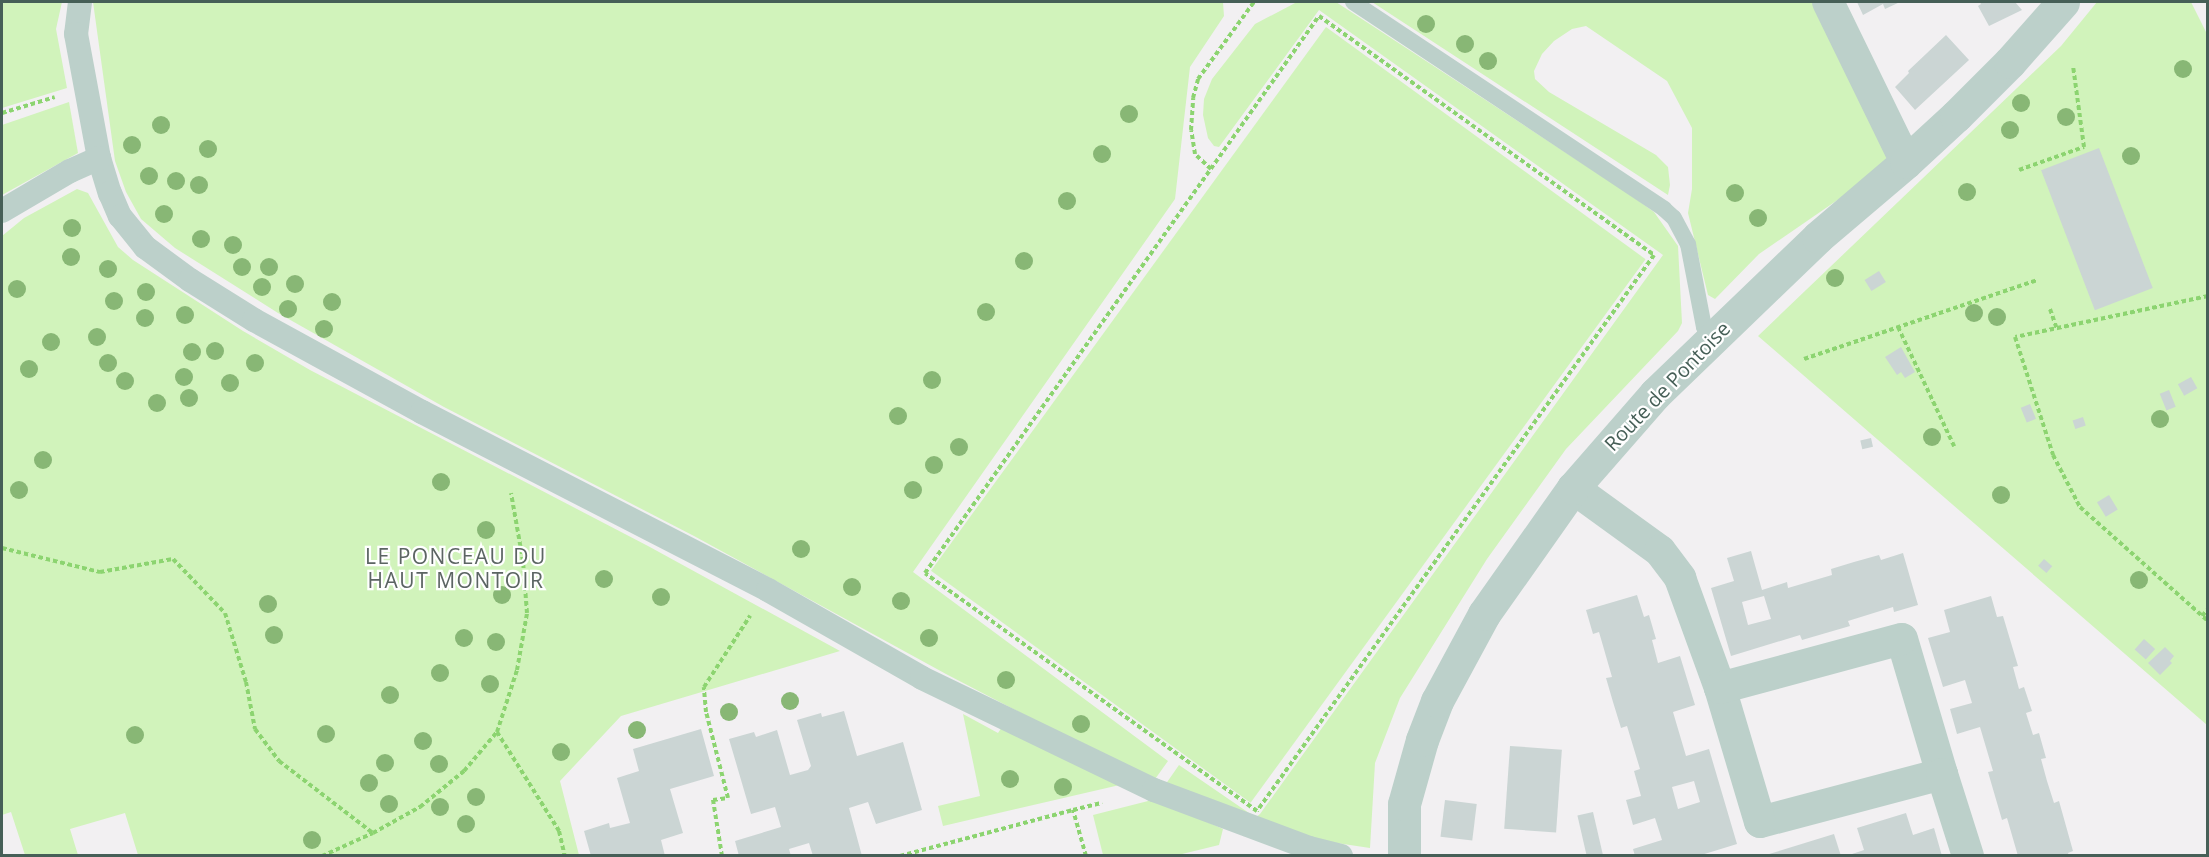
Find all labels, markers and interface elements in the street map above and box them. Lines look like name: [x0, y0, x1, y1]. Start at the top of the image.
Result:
street label: Route de Pontoise: [1599, 316, 1735, 456]
district label: LE PONCEAU DU HAUT MONTOIR: [365, 543, 547, 593]

